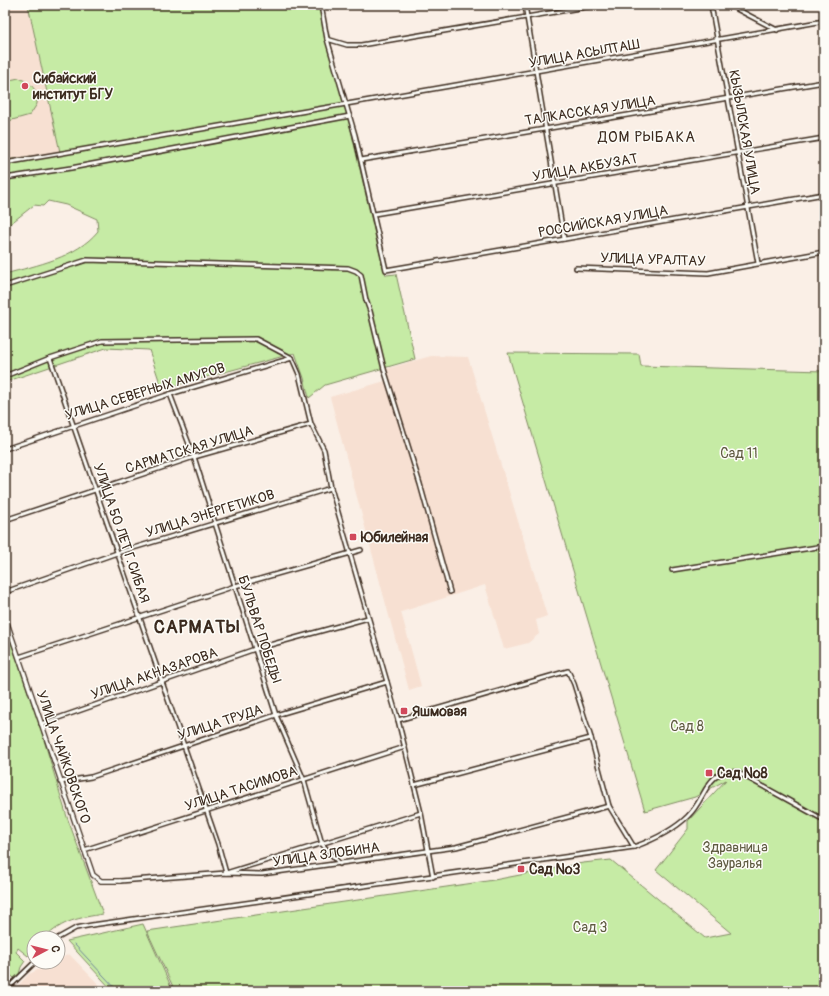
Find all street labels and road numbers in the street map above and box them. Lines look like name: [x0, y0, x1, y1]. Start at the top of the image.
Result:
street label: УЛИЦА АСЫЛТАШ: [528, 35, 641, 72]
street label: КЫЗЫЛСКАЯ УЛИЦА: [725, 68, 764, 196]
street label: ТАЛКАССКАЯ УЛИЦА: [523, 92, 657, 129]
street label: УЛИЦА АКБУЗАТ: [531, 150, 639, 185]
street label: РОССИЙСКАЯ УЛИЦА: [537, 202, 669, 241]
street label: УЛИЦА УРАЛТАУ: [600, 249, 707, 270]
street label: УЛИЦА СЕВЕРНЫХ АМУРОВ: [63, 359, 227, 424]
street label: САРМАТСКАЯ УЛИЦА: [123, 422, 255, 477]
street label: УЛИЦА 50 ЛЕТ Г.СИБАЯ: [90, 461, 153, 605]
street label: УЛИЦА ЭНЕРГЕТИКОВ: [144, 486, 277, 541]
street label: БУЛЬВАР ПОБЕДЫ: [234, 573, 285, 685]
street label: УЛИЦА АКНАЗАРОВА: [89, 644, 220, 703]
street label: УЛИЦА ЧАЙКОВСКОГО: [33, 689, 94, 826]
street label: УЛИЦА ТРУДА: [176, 701, 265, 744]
street label: УЛИЦА ТАСИМОВА: [183, 762, 299, 815]
street label: УЛИЦА ЗЛОБИНА: [272, 839, 381, 870]

